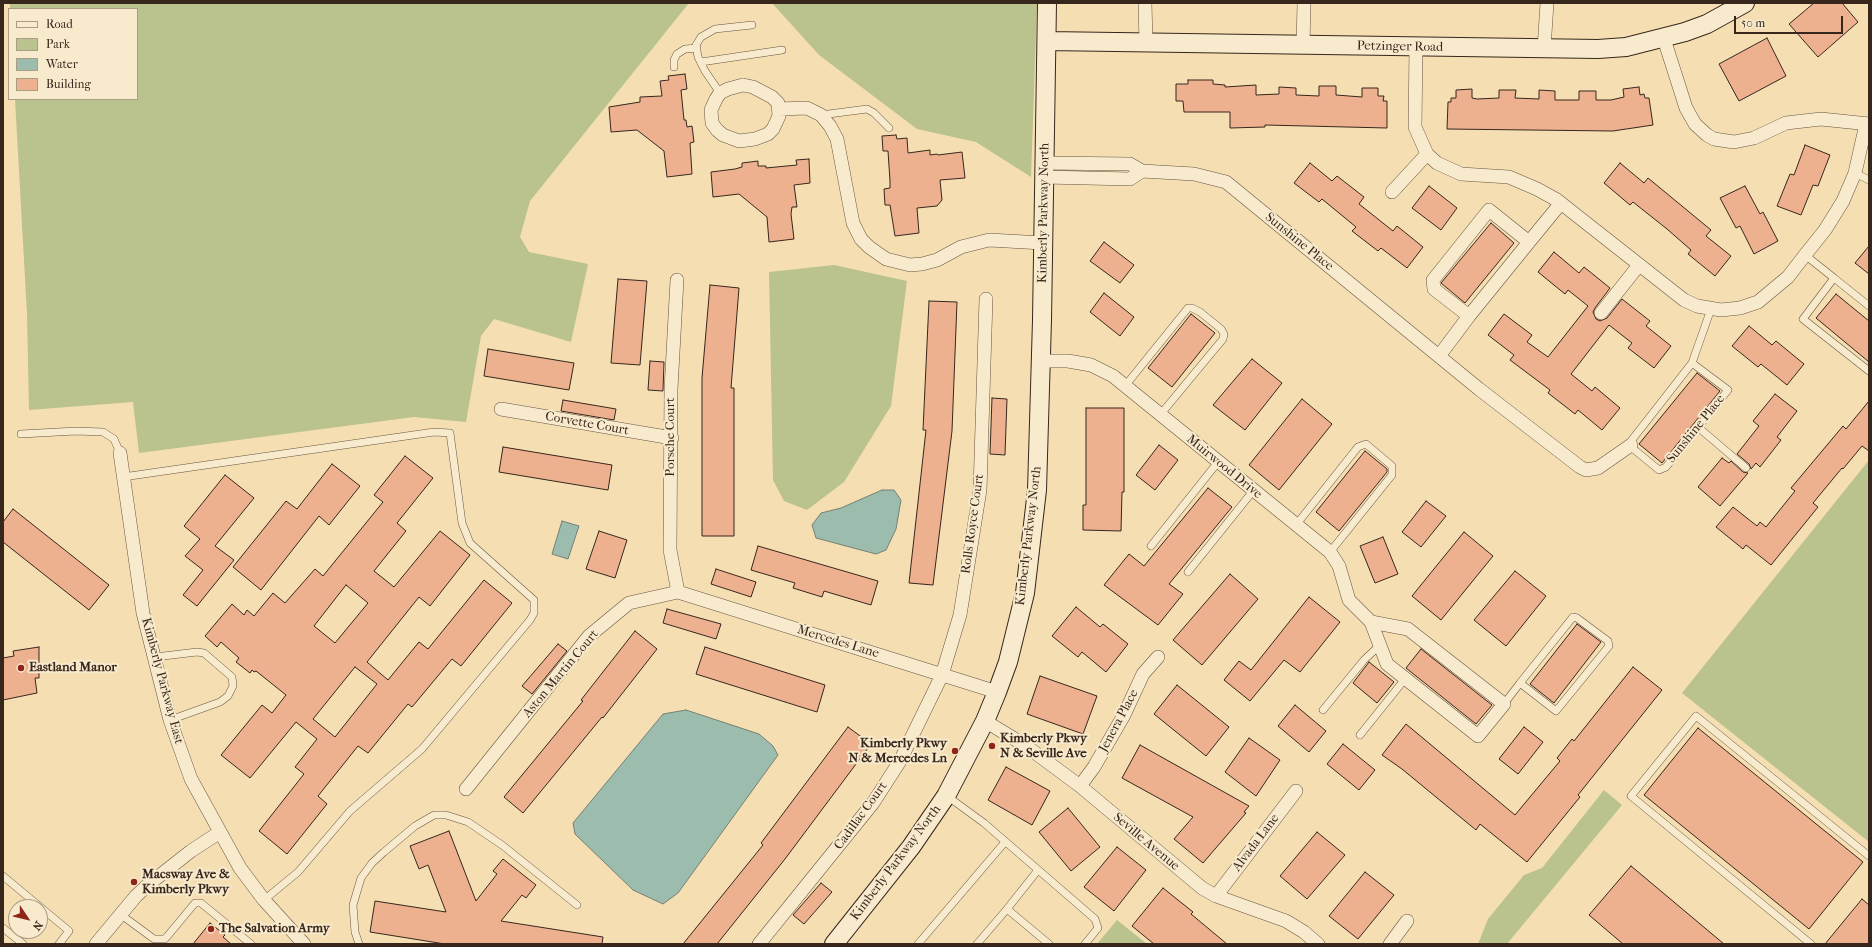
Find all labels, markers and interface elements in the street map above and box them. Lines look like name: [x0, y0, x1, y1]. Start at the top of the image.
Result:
legend: [8, 8, 138, 100]
scale bar: [1736, 8, 1845, 34]
text: 50 m: [1741, 16, 1765, 30]
text: Road: [46, 17, 73, 31]
text: Park: [46, 37, 70, 51]
street label: Petzinger Road: [1357, 38, 1443, 56]
text: Water: [46, 57, 78, 71]
text: Building: [46, 77, 91, 91]
street label: Kimberly Parkway North: [1035, 143, 1053, 283]
street label: Sunshine Place: [1262, 210, 1336, 274]
street label: Sunshine Place: [1664, 392, 1728, 466]
street label: Porsche Court: [663, 397, 679, 477]
street label: Corvette Court: [544, 409, 630, 439]
street label: Muirwood Drive: [1183, 432, 1265, 502]
street label: Kimberly Parkway North: [1013, 465, 1045, 607]
street label: Rolls Royce Court: [958, 473, 988, 575]
street label: Kimberly Parkway East: [138, 616, 186, 746]
street label: Mercedes Lane: [795, 622, 881, 662]
street label: Aston Martin Court: [520, 627, 602, 721]
place label: Eastland Manor: [29, 660, 117, 676]
marker: Eastland Manor: [16, 663, 26, 673]
street label: Jenera Place: [1096, 687, 1142, 755]
place label: Kimberly Pkwy N & Seville Ave: [1000, 731, 1087, 762]
place label: Kimberly Pkwy N & Mercedes Ln: [849, 736, 947, 767]
marker: Kimberly Pkwy N & Seville Ave: [987, 741, 997, 751]
marker: Kimberly Pkwy N & Mercedes Ln: [950, 746, 960, 756]
street label: Cadillac Court: [831, 779, 891, 853]
street label: Kimberly Parkway North: [848, 802, 944, 924]
street label: Seville Avenue: [1110, 810, 1182, 874]
street label: Alvada Lane: [1229, 811, 1283, 875]
place label: Macsway Ave & Kimberly Pkwy: [142, 867, 230, 898]
marker: Macsway Ave & Kimberly Pkwy: [129, 877, 139, 887]
north arrow: [8, 899, 48, 939]
text: N: [30, 918, 45, 933]
place label: The Salvation Army: [219, 921, 330, 937]
marker: The Salvation Army: [206, 924, 216, 934]

